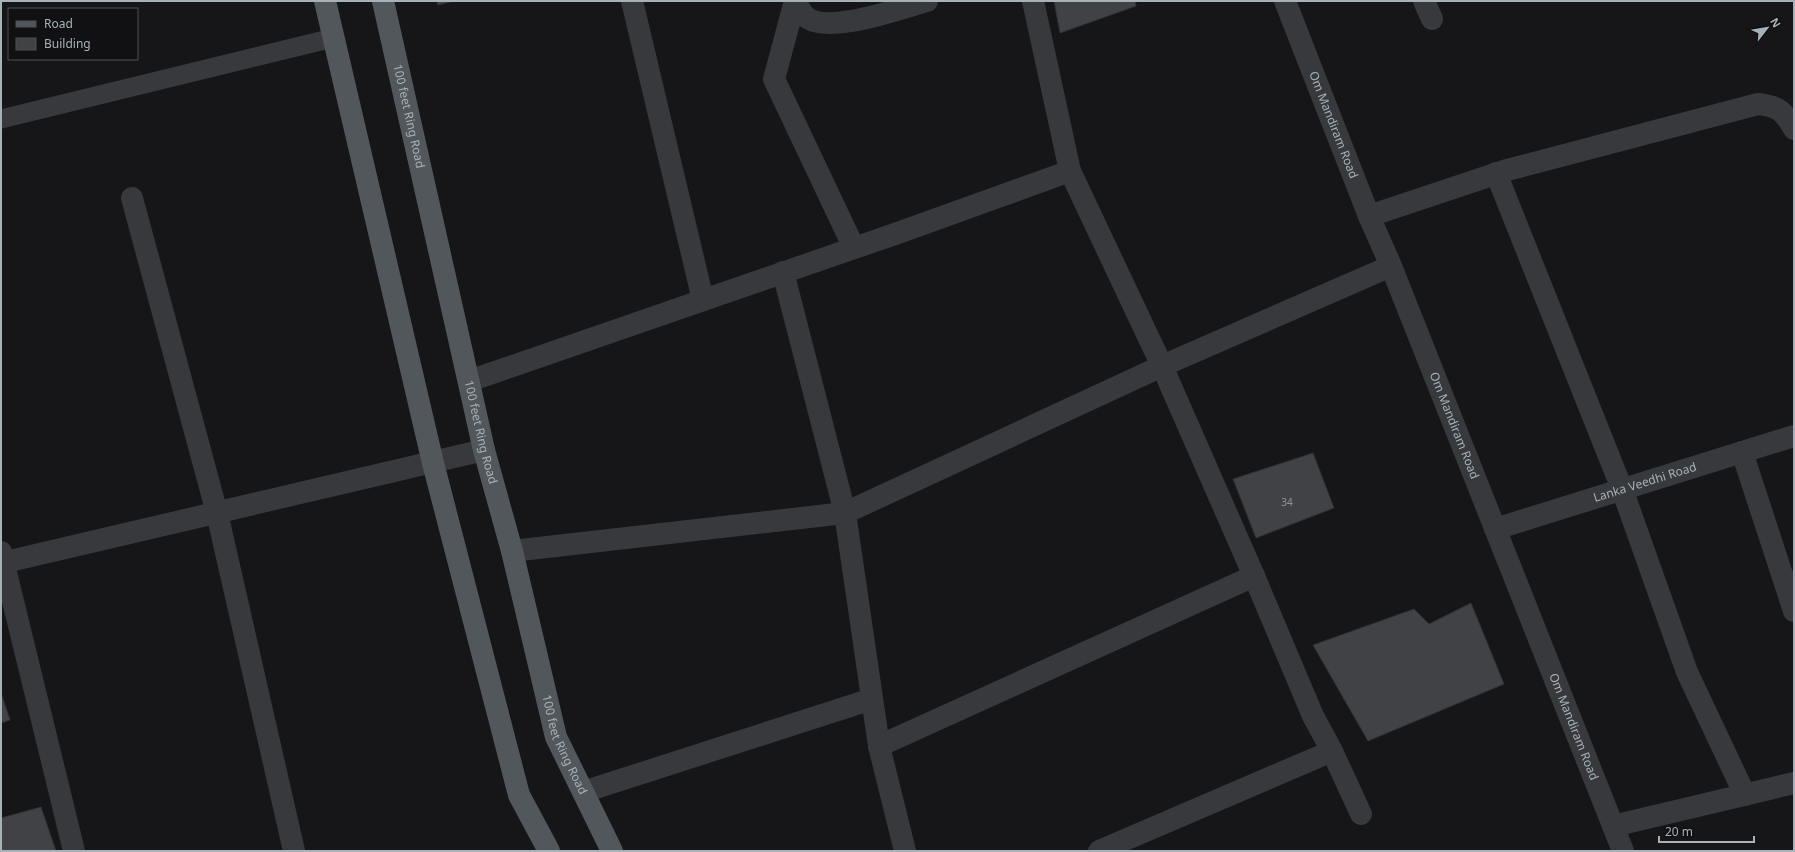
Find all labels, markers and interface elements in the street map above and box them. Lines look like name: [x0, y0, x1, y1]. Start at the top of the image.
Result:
legend: [8, 8, 138, 60]
north arrow: [1747, 8, 1787, 48]
text: Road: [44, 15, 73, 32]
text: N: [1767, 15, 1785, 30]
text: Building: [44, 35, 91, 52]
street label: 100 feet Ring Road: [389, 62, 429, 170]
street label: Om Mandiram Road: [1305, 69, 1363, 181]
street label: Om Mandiram Road: [1426, 369, 1484, 481]
street label: 100 feet Ring Road: [461, 378, 502, 486]
street label: Lanka Veedhi Road: [1591, 458, 1698, 506]
house number: 34: [1281, 495, 1293, 509]
street label: Om Mandiram Road: [1545, 670, 1603, 783]
street label: 100 feet Ring Road: [538, 693, 592, 797]
scale bar: [1659, 818, 1754, 844]
text: 20 m: [1665, 823, 1693, 840]

